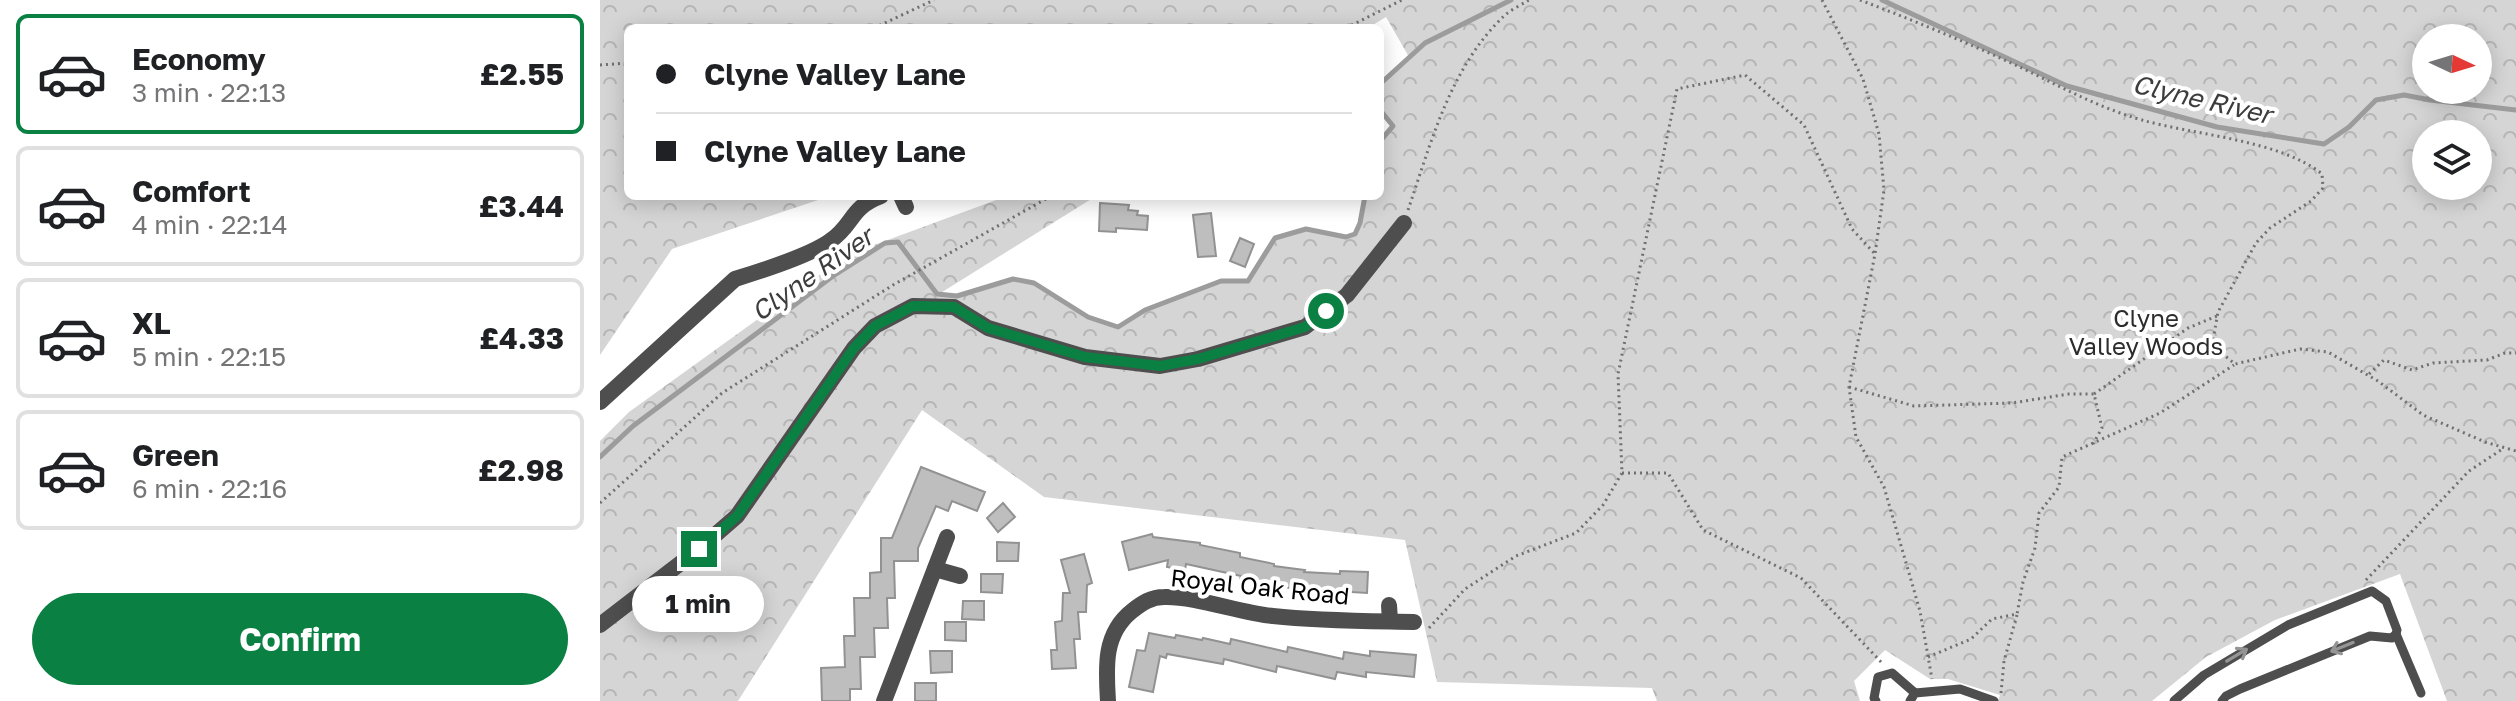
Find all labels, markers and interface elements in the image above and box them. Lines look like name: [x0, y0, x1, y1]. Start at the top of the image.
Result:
north arrow: [2412, 24, 2492, 104]
map controls: [2412, 24, 2492, 200]
icon: car: [36, 38, 108, 110]
text: Economy: [132, 41, 266, 77]
text: £2.55: [480, 56, 564, 92]
text: Clyne Valley Lane: [704, 56, 966, 92]
water label: Clyne River: [2130, 68, 2278, 131]
text: 3 min · 22:13: [132, 77, 286, 108]
button: layers: [2412, 120, 2492, 200]
text: Clyne Valley Lane: [704, 133, 966, 169]
icon: car: [36, 170, 108, 242]
text: Comfort: [132, 173, 251, 209]
text: £3.44: [479, 188, 564, 224]
text: 4 min · 22:14: [132, 209, 288, 240]
water label: Clyne River: [745, 219, 882, 327]
route start: [1308, 293, 1344, 329]
icon: car: [36, 302, 108, 374]
park label: Clyne Valley Woods: [2069, 303, 2223, 360]
text: XL: [132, 305, 171, 341]
text: £4.33: [479, 320, 564, 356]
text: 5 min · 22:15: [132, 341, 286, 372]
icon: car: [36, 434, 108, 506]
text: Green: [132, 437, 219, 473]
text: £2.98: [478, 452, 564, 488]
text: 6 min · 22:16: [132, 473, 287, 504]
route end: [681, 531, 717, 567]
street label: Royal Oak Road: [1169, 562, 1351, 610]
callout: 1 min: [633, 577, 765, 633]
text: 1 min: [665, 588, 731, 619]
button: Confirm: [32, 593, 568, 685]
one-way arrow: [2330, 641, 2355, 655]
one-way arrow: [2225, 647, 2248, 663]

